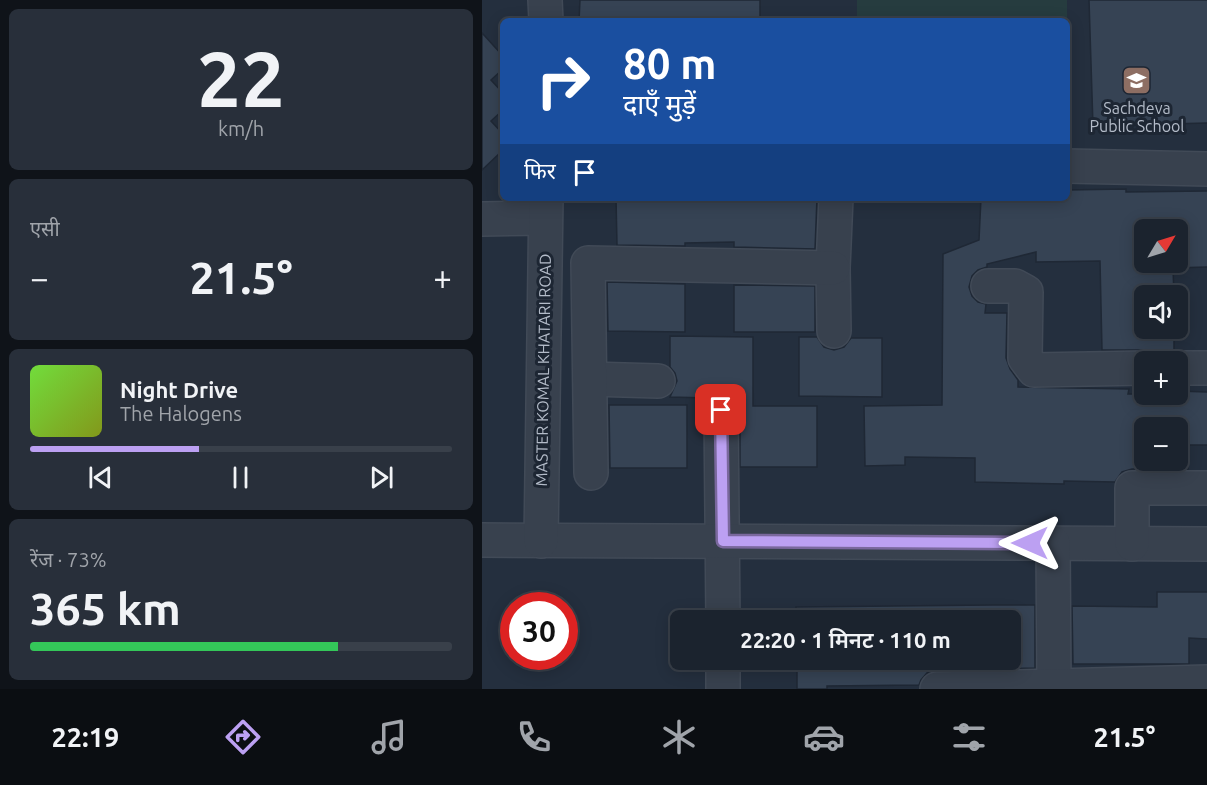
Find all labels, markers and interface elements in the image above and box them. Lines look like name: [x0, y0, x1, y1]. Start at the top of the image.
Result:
text: 22: [197, 34, 285, 122]
text: 80 m: [623, 40, 717, 87]
icon: right: [524, 42, 602, 120]
school or university icon: Sachdeva Public School: [1121, 64, 1153, 96]
text: दाएँ मुड़ें: [623, 89, 696, 119]
place label: Sachdeva Public School: [1089, 99, 1185, 135]
text: km/h: [218, 117, 264, 140]
icon: arrive: [568, 156, 601, 189]
text: फिर: [524, 158, 556, 183]
text: एसी: [30, 217, 60, 240]
north arrow: [1134, 219, 1188, 273]
map controls: [1134, 219, 1188, 471]
text: 21.5°: [189, 252, 293, 303]
street label: MASTER KOMAL KHATARI ROAD: [532, 253, 554, 487]
text: −: [30, 259, 49, 296]
text: +: [433, 259, 452, 296]
button: sound: [1134, 285, 1188, 339]
button: +: [1134, 351, 1188, 405]
text: Night Drive: [120, 377, 238, 402]
pin: [695, 384, 746, 435]
icon: arrive: [704, 393, 737, 426]
text: The Halogens: [120, 402, 242, 425]
button: −: [1134, 417, 1188, 471]
icon: previous: [84, 461, 117, 494]
icon: pause: [224, 461, 257, 494]
icon: next: [365, 461, 398, 494]
position arrow: [998, 511, 1062, 575]
text: रेंज · 73%: [30, 548, 106, 571]
text: 365 km: [30, 583, 181, 634]
speed limit sign: 30: [500, 592, 578, 670]
text: 22:20 · 1 मिनट · 110 m: [740, 627, 951, 652]
icon: directions: [222, 716, 264, 758]
icon: music: [368, 716, 410, 758]
icon: phone: [513, 716, 555, 758]
icon: climate: [658, 716, 700, 758]
icon: car: [803, 716, 845, 758]
icon: filters: [948, 716, 990, 758]
text: 22:19: [52, 722, 119, 752]
text: 21.5°: [1093, 722, 1155, 752]

